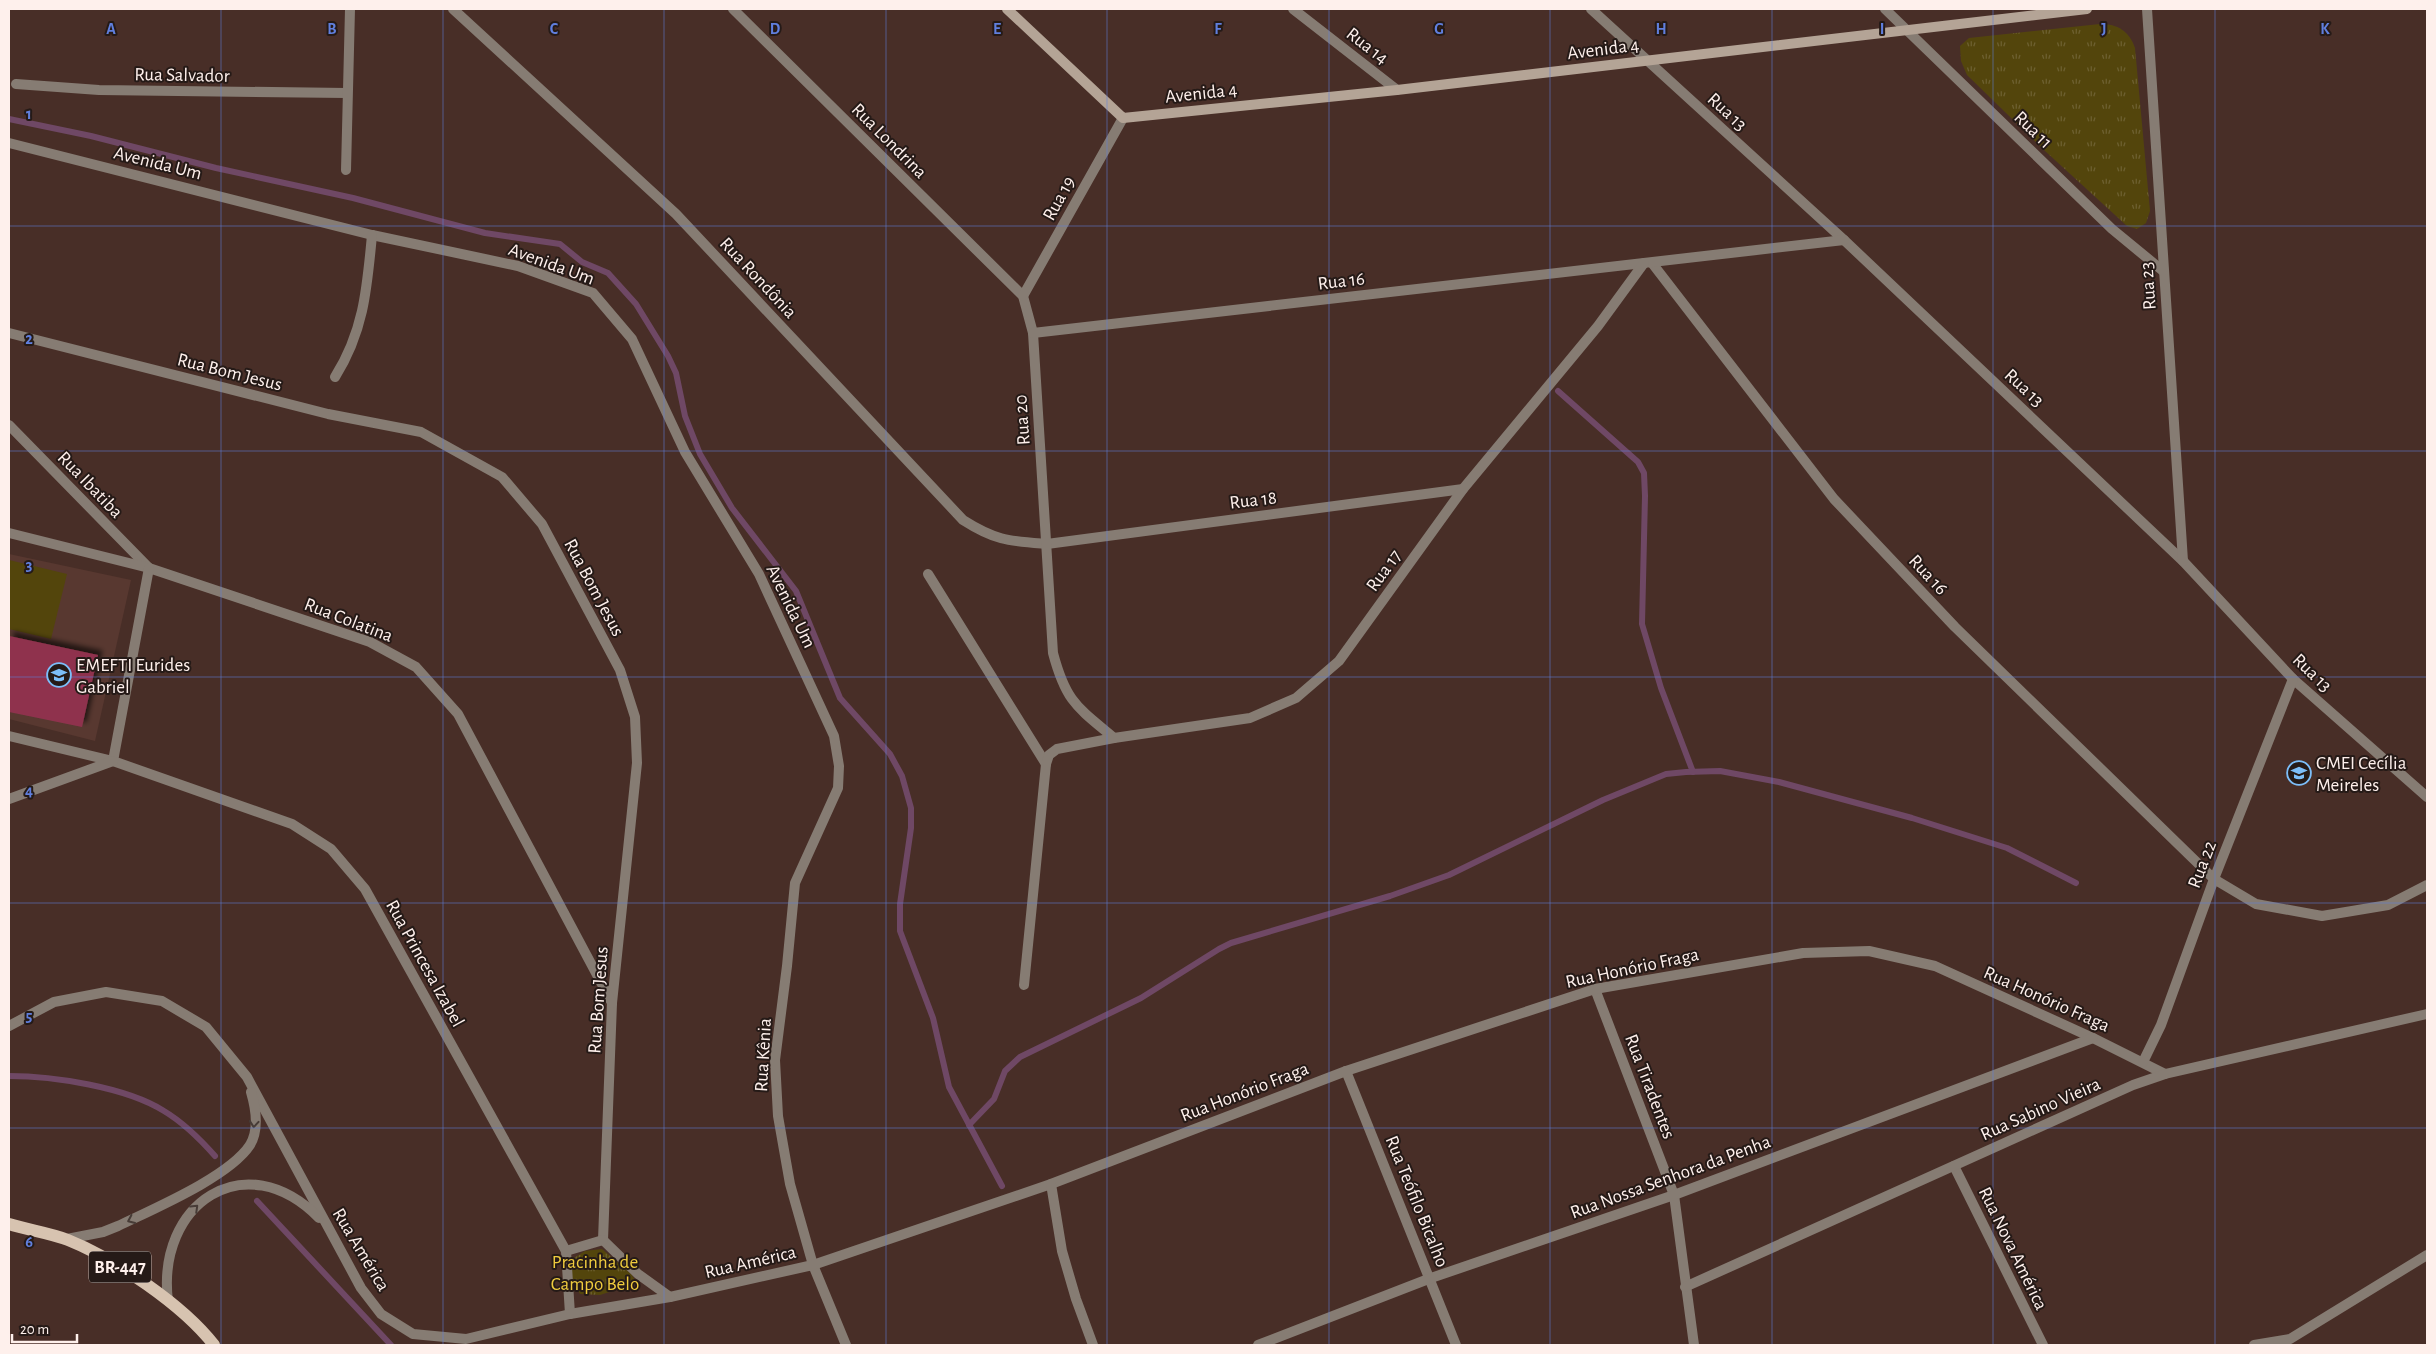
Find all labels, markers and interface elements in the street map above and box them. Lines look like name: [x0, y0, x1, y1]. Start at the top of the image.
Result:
text: A: [106, 21, 116, 37]
text: B: [327, 21, 337, 37]
text: C: [550, 21, 559, 37]
text: D: [770, 21, 781, 37]
text: E: [993, 21, 1001, 37]
text: F: [1214, 21, 1222, 37]
text: G: [1434, 21, 1444, 37]
text: H: [1655, 21, 1667, 37]
text: I: [1880, 21, 1884, 37]
text: J: [2101, 21, 2107, 37]
text: K: [2320, 21, 2330, 37]
street label: Rua 14: [1343, 24, 1392, 68]
street label: Avenida 4: [1566, 36, 1640, 63]
street label: Rua Salvador: [134, 65, 230, 86]
street label: Avenida 4: [1164, 80, 1238, 107]
street label: Rua 13: [1704, 89, 1750, 135]
street label: Rua Londrina: [848, 100, 930, 182]
text: 1: [26, 106, 32, 122]
street label: Rua 11: [2010, 108, 2056, 152]
street label: Avenida Um: [112, 143, 204, 184]
street label: Rua 19: [1040, 173, 1079, 224]
street label: Rua Rondônia: [716, 234, 800, 322]
street label: Avenida Um: [506, 240, 597, 289]
street label: Rua 23: [2137, 261, 2160, 311]
street label: Rua 16: [1317, 269, 1366, 294]
text: 2: [25, 331, 33, 347]
street label: Rua Bom Jesus: [175, 350, 284, 395]
street label: Rua 13: [2001, 365, 2047, 411]
street label: Rua 20: [1011, 394, 1034, 446]
street label: Rua Ibatiba: [54, 448, 126, 522]
street label: Rua 18: [1229, 488, 1278, 513]
street label: Rua Bom Jesus: [560, 536, 627, 640]
street label: Rua 17: [1363, 547, 1406, 595]
street label: Rua 16: [1905, 551, 1951, 599]
text: 3: [26, 557, 33, 573]
street label: Avenida Um: [762, 562, 819, 651]
street label: Rua Colatina: [302, 595, 396, 646]
street label: Rua 13: [2289, 650, 2335, 696]
place label: EMEFTI Eurides Gabriel: [76, 656, 190, 697]
school or university icon: EMEFTI Eurides Gabriel: [46, 662, 72, 688]
place label: CMEI Cecília Meireles: [2316, 754, 2407, 795]
school or university icon: CMEI Cecília Meireles: [2286, 760, 2312, 786]
text: 4: [25, 783, 33, 799]
street label: Rua 22: [2185, 838, 2220, 891]
street label: Rua Princesa Izabel: [382, 897, 467, 1030]
street label: Rua Honório Fraga: [1564, 945, 1701, 992]
street label: Rua Bom Jesus: [585, 946, 612, 1054]
street label: Rua Honório Fraga: [1981, 963, 2112, 1036]
text: 5: [26, 1008, 33, 1024]
street label: Rua Kênia: [752, 1018, 775, 1092]
street label: Rua Tiradentes: [1621, 1032, 1678, 1141]
street label: Rua Honório Fraga: [1178, 1059, 1312, 1126]
street label: Rua Sabino Vieira: [1978, 1074, 2104, 1144]
one-way arrow: [249, 1121, 260, 1129]
street label: Rua Nossa Senhora da Penha: [1568, 1132, 1773, 1223]
street label: Rua Teófilo Bicalho: [1382, 1133, 1452, 1270]
street label: Rua Nova América: [1975, 1184, 2051, 1313]
one-way arrow: [189, 1205, 198, 1214]
street label: Rua América: [329, 1205, 393, 1295]
one-way arrow: [127, 1213, 136, 1224]
text: 6: [25, 1234, 33, 1250]
street label: Rua América: [703, 1243, 798, 1282]
road number: BR-447: [89, 1252, 151, 1282]
park label: Pracinha de Campo Belo: [551, 1253, 639, 1294]
scale bar: [12, 1312, 78, 1344]
text: 20 m: [20, 1322, 49, 1337]

